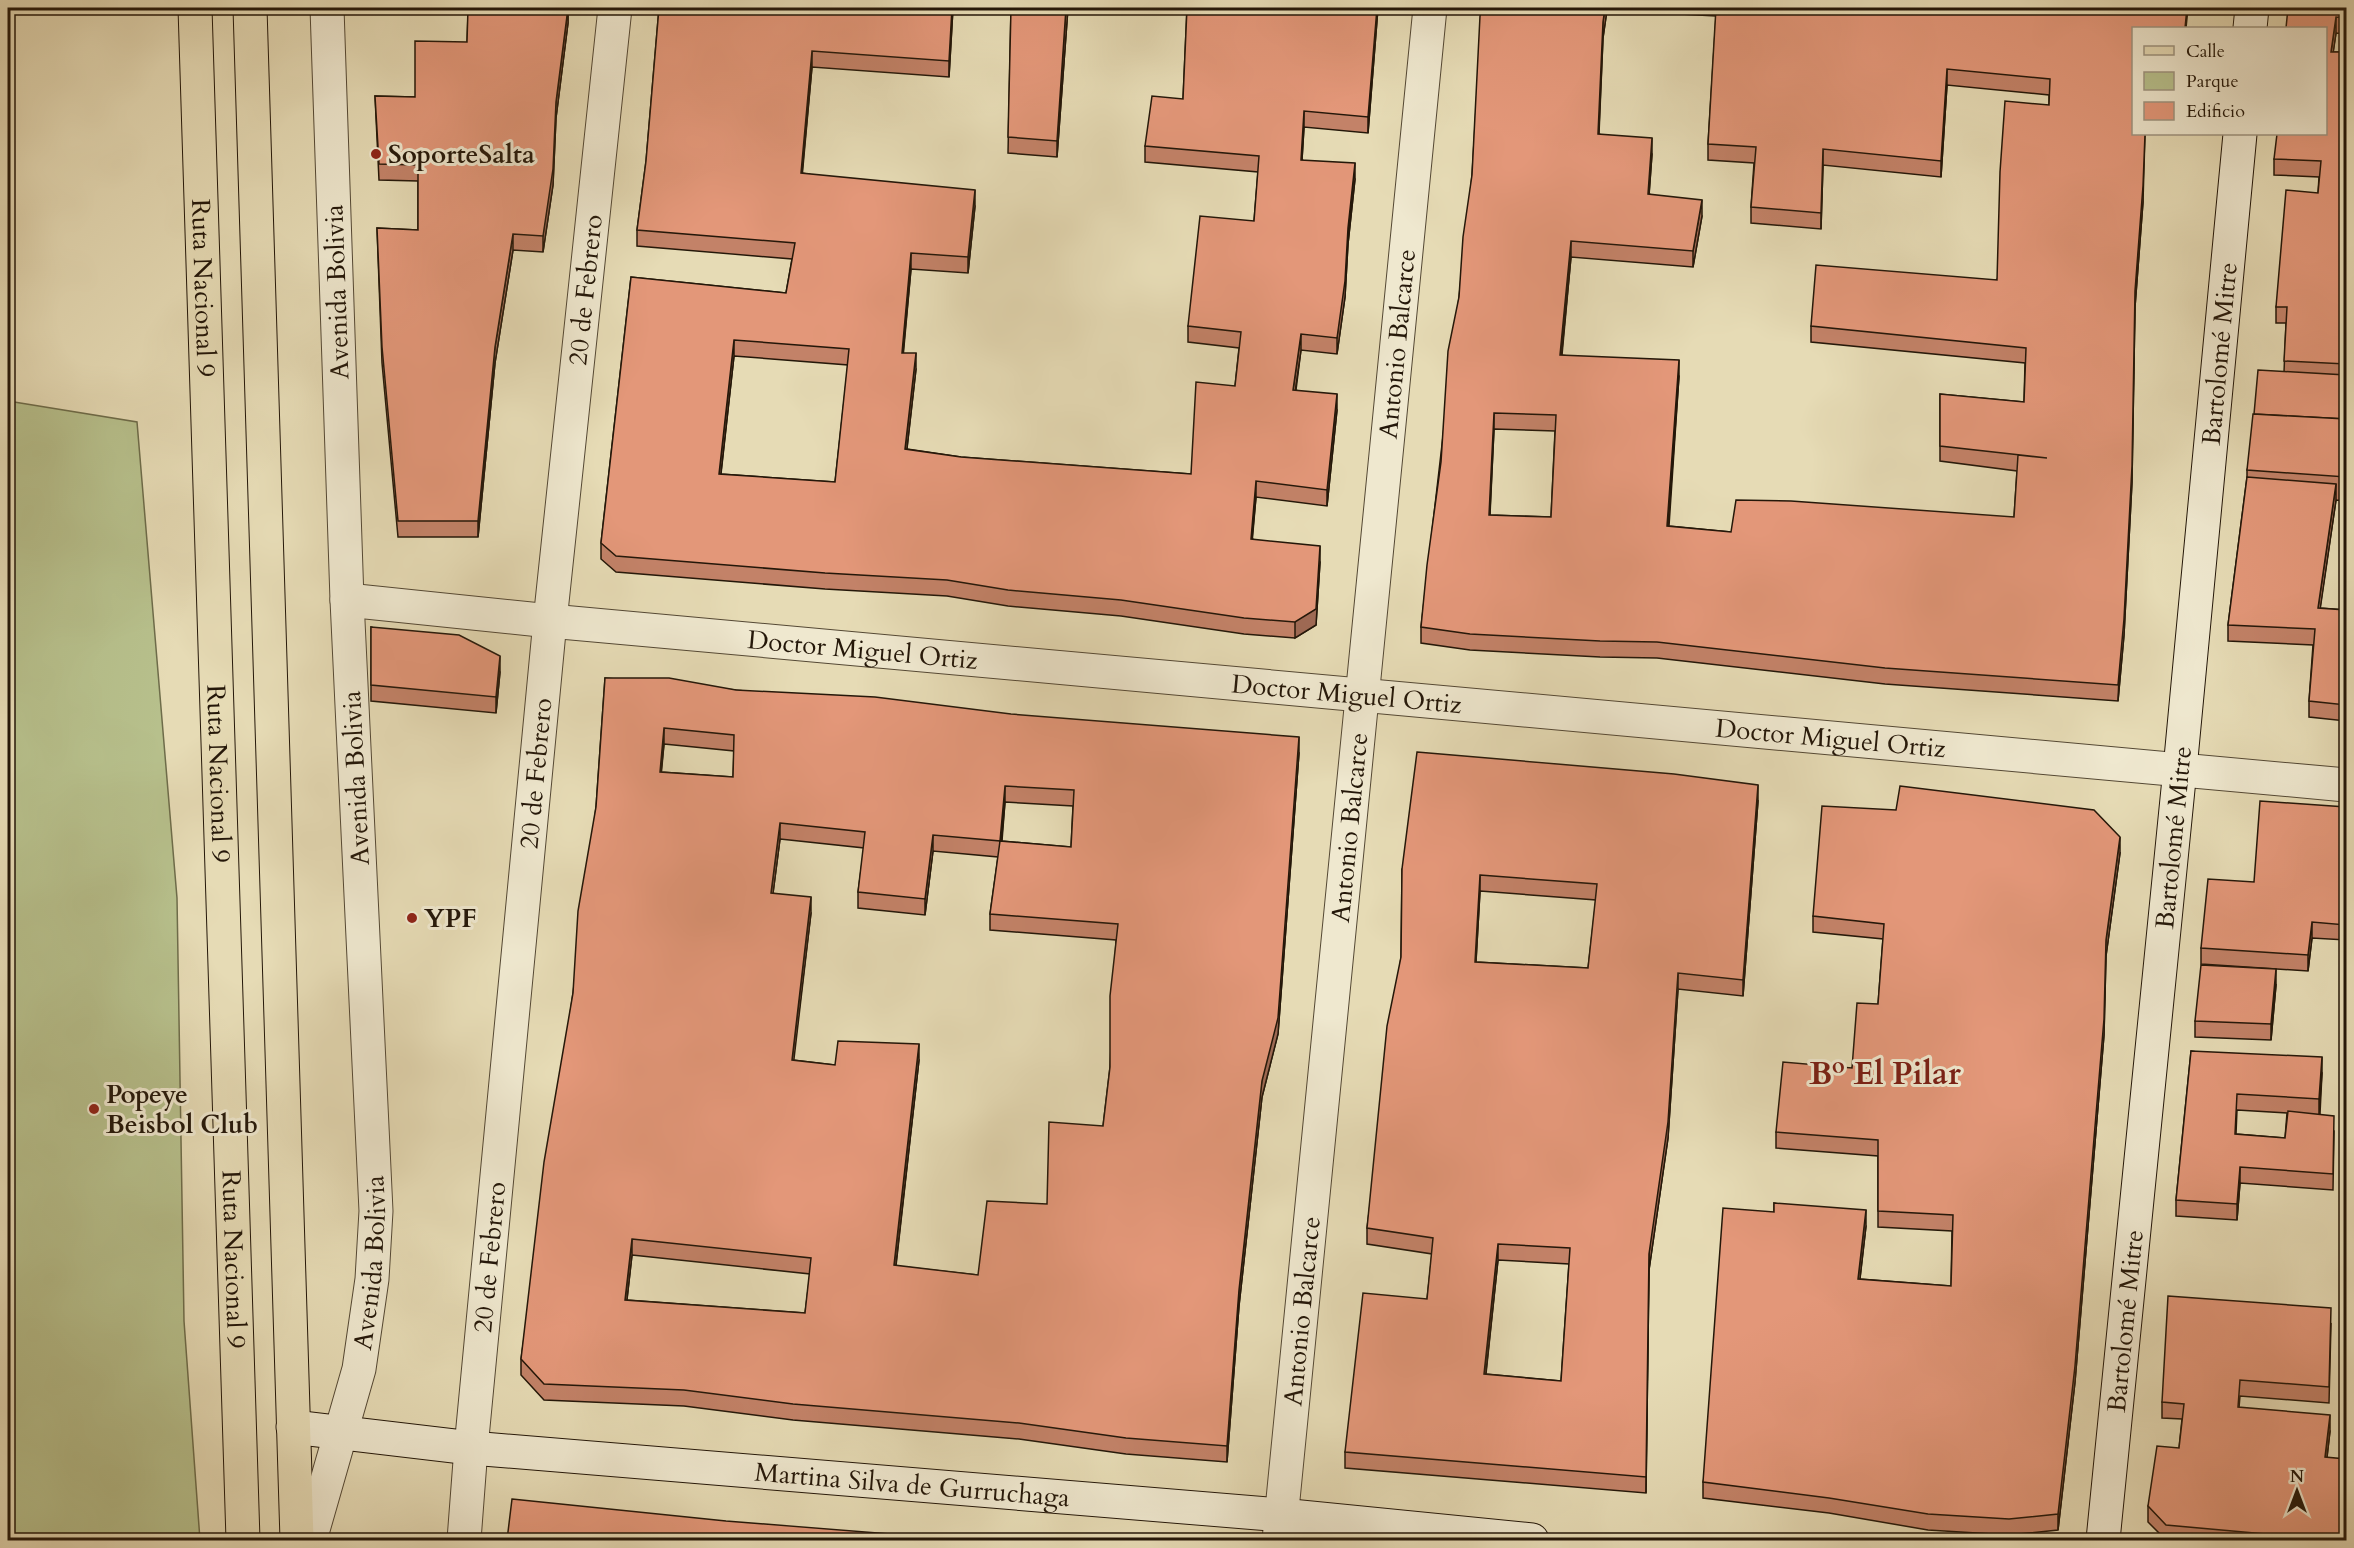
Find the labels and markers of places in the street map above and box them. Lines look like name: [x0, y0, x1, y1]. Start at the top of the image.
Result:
place label: SoporteSalta: [388, 137, 535, 172]
marker: SoporteSalta: [369, 147, 383, 161]
place label: YPF: [424, 901, 477, 936]
marker: YPF: [405, 911, 419, 925]
place label: Popeye Beisbol Club: [106, 1077, 258, 1142]
marker: Popeye Beisbol Club: [87, 1102, 101, 1116]

